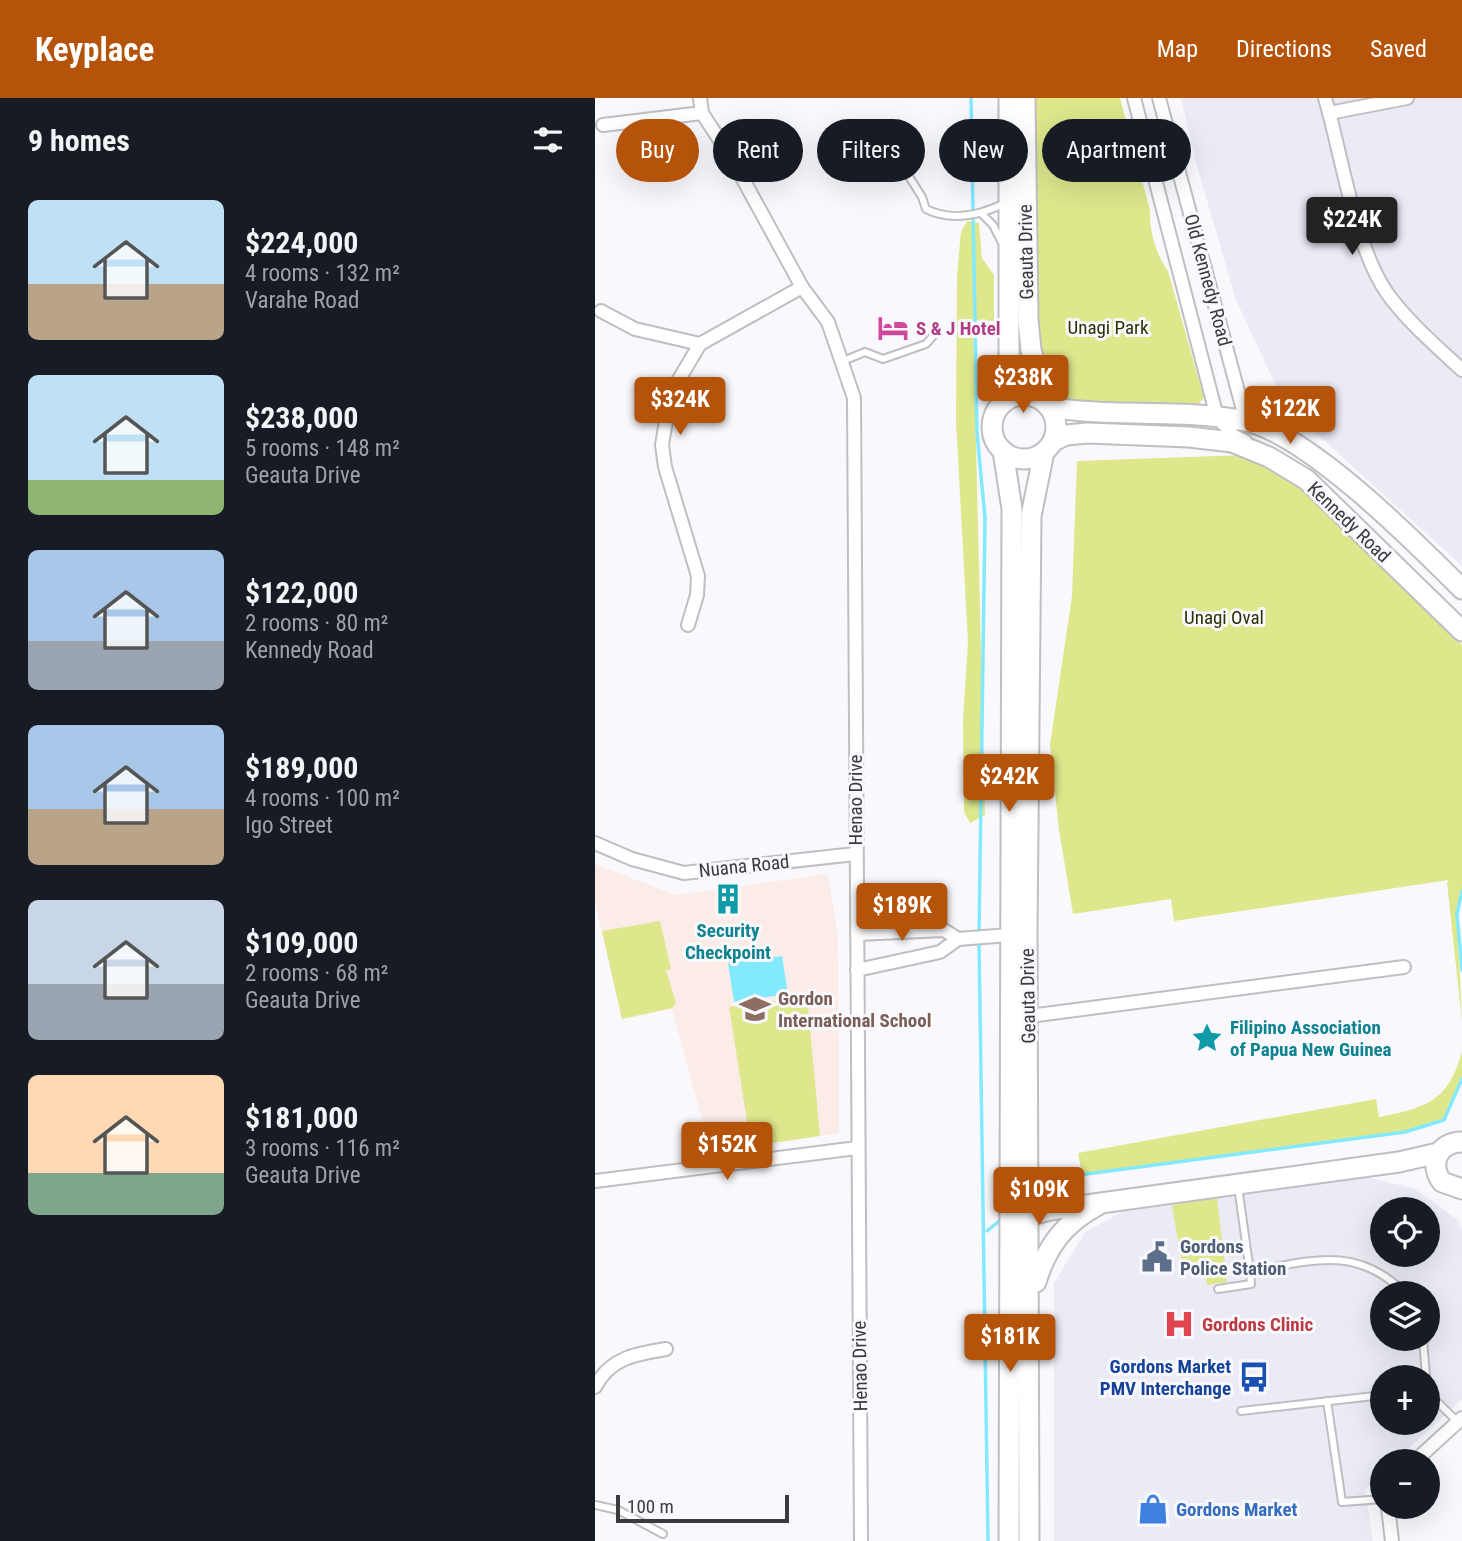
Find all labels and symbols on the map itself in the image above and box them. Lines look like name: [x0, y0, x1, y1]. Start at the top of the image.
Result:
pin: $224K: [1303, 198, 1401, 257]
street label: Geauta Drive: [1014, 204, 1038, 300]
street label: Old Kennedy Road: [1179, 211, 1237, 349]
hotel icon: S & J Hotel: [876, 311, 910, 345]
park label: Unagi Park: [1068, 316, 1149, 339]
place label: S & J Hotel: [916, 317, 1001, 340]
pin: $238K: [974, 356, 1072, 415]
pin: $324K: [631, 378, 729, 437]
pin: $122K: [1241, 386, 1339, 446]
street label: Kennedy Road: [1303, 477, 1395, 567]
park label: Unagi Oval: [1184, 606, 1264, 629]
pin: $242K: [960, 754, 1058, 814]
street label: Henao Drive: [844, 755, 867, 845]
street label: Nuana Road: [698, 850, 790, 882]
building icon: Security Checkpoint: [711, 882, 745, 916]
pin: $189K: [853, 884, 951, 943]
place label: Security Checkpoint: [685, 919, 771, 964]
street label: Geauta Drive: [1016, 948, 1040, 1044]
place label: Gordon International School: [778, 987, 932, 1032]
school or university icon: Gordon International School: [738, 992, 772, 1026]
place label: Filipino Association of Papua New Guinea: [1230, 1016, 1392, 1061]
place icon: Filipino Association of Papua New Guinea: [1190, 1021, 1224, 1055]
pin: $152K: [678, 1122, 776, 1182]
pin: $109K: [990, 1168, 1088, 1227]
place label: Gordons Police Station: [1180, 1235, 1286, 1280]
public building icon: Gordons Police Station: [1140, 1240, 1174, 1274]
hospital icon: Gordons Clinic: [1162, 1307, 1196, 1341]
place label: Gordons Clinic: [1202, 1313, 1313, 1336]
pin: $181K: [961, 1314, 1059, 1374]
street label: Henao Drive: [848, 1320, 872, 1412]
place label: Gordons Market PMV Interchange: [1100, 1355, 1231, 1400]
bus stop icon: Gordons Market PMV Interchange: [1237, 1360, 1271, 1394]
scale bar: [616, 1492, 789, 1524]
shop icon: Gordons Market: [1136, 1492, 1170, 1526]
place label: Gordons Market: [1176, 1498, 1298, 1521]

